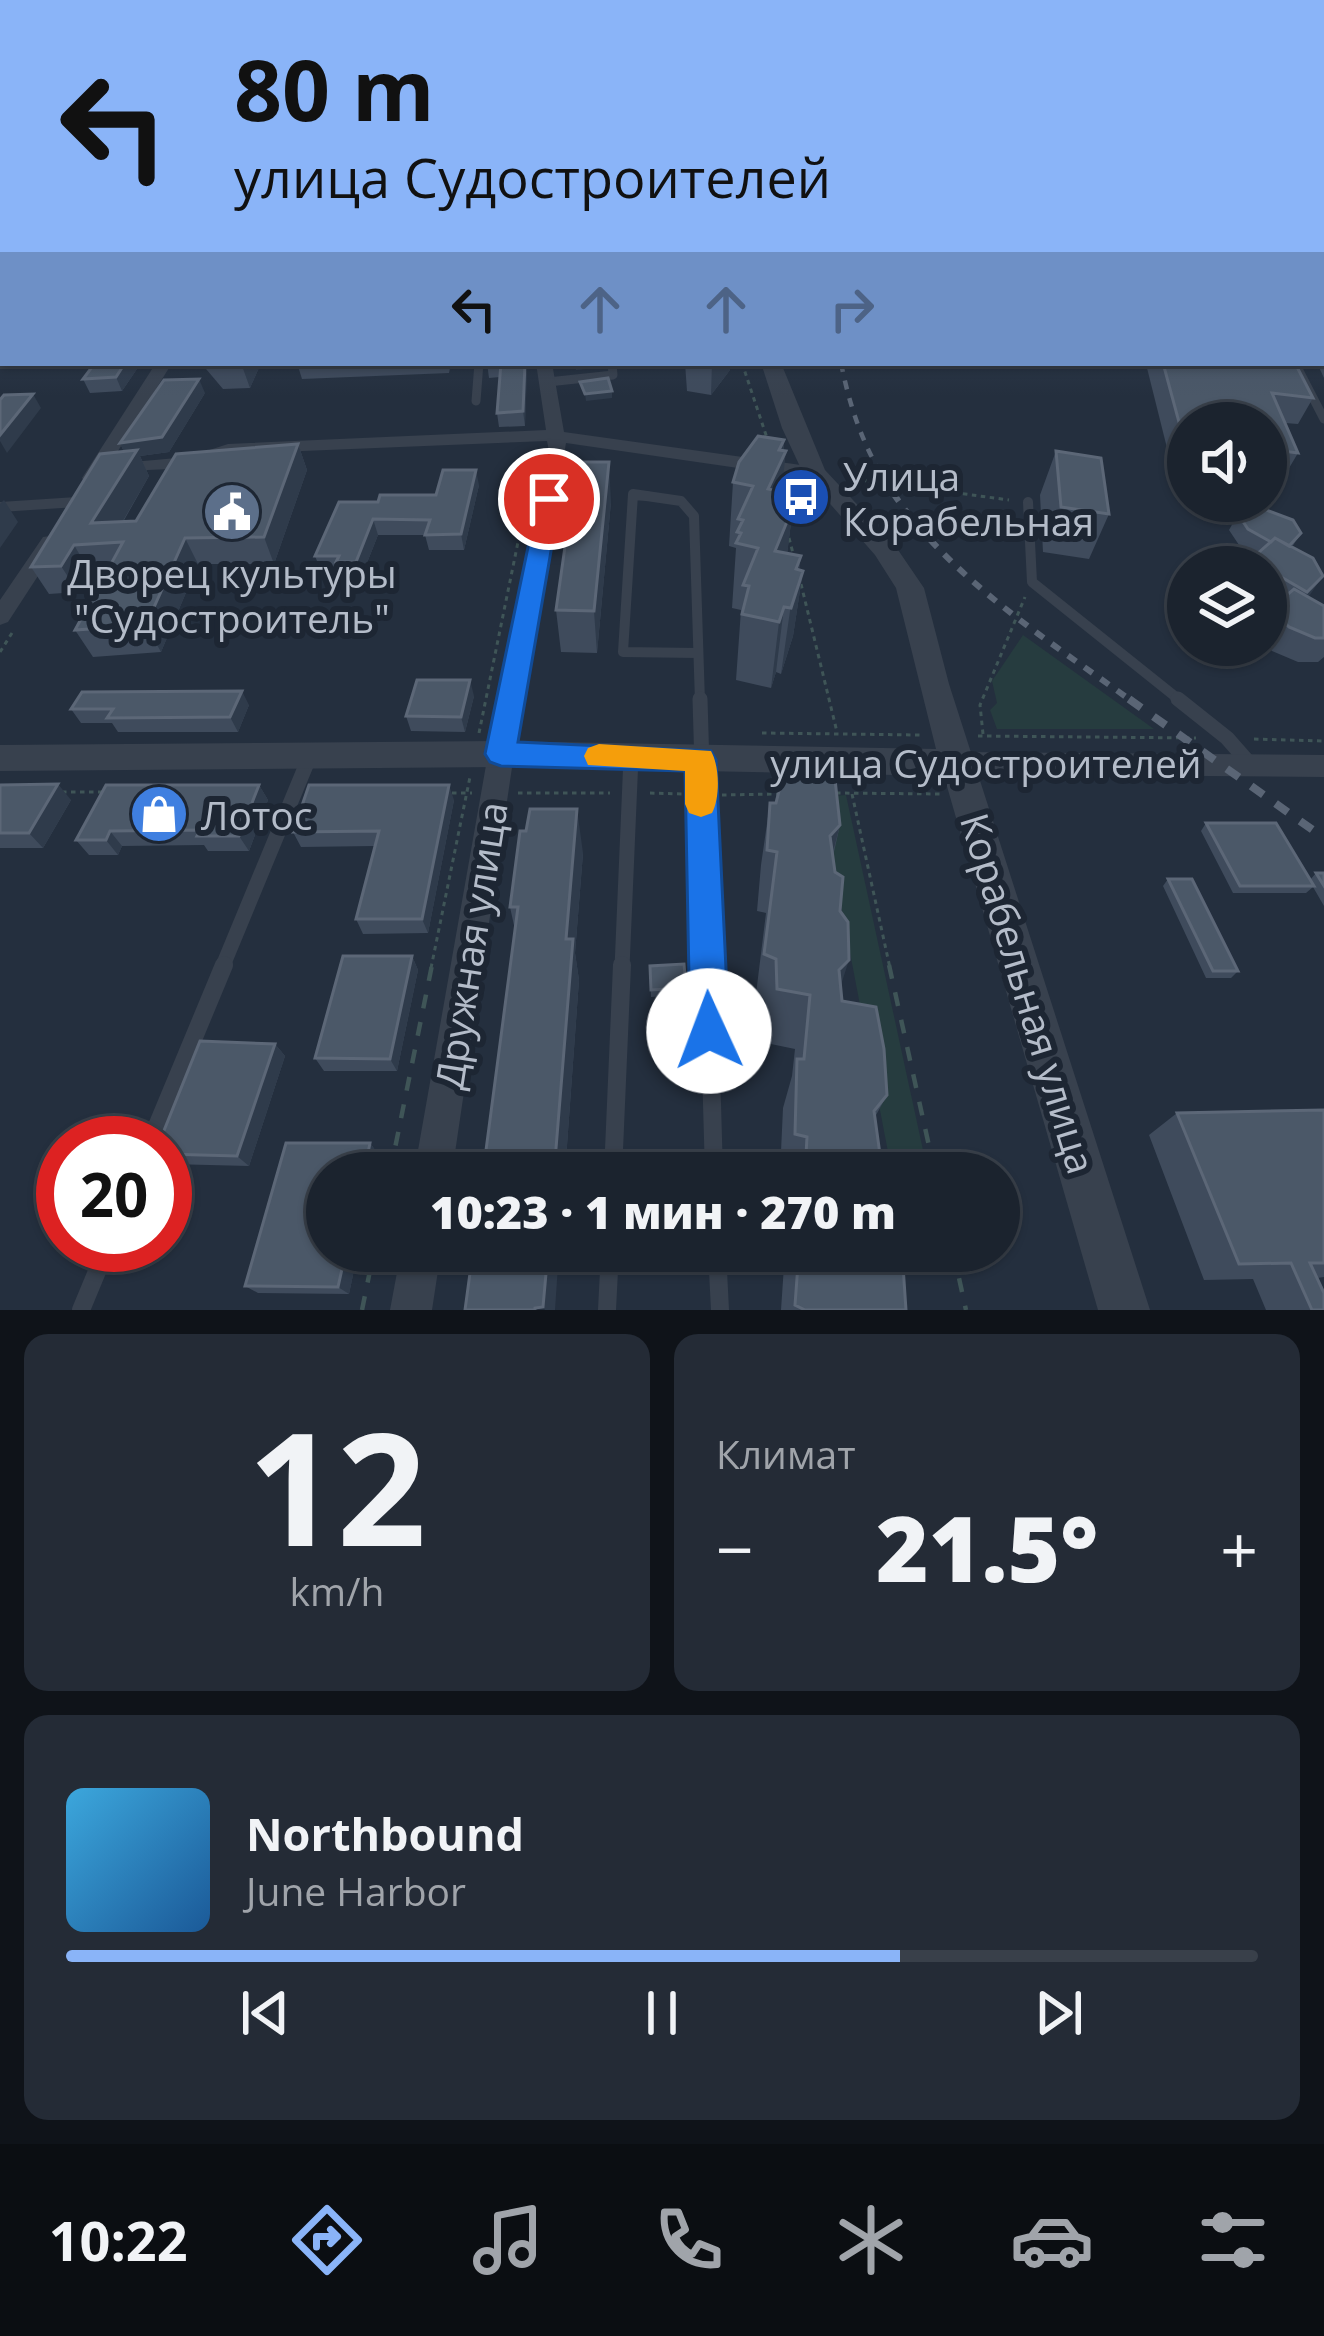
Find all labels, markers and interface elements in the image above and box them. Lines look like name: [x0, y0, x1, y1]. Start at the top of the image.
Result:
text: 80 m: [234, 31, 434, 146]
icon: left: [36, 48, 192, 204]
text: улица Судостроителей: [234, 140, 831, 214]
icon: left: [441, 276, 507, 342]
icon: ahead: [567, 276, 633, 342]
icon: ahead: [693, 276, 759, 342]
icon: right: [819, 276, 885, 342]
map controls: [1167, 402, 1287, 666]
button: sound: [1167, 402, 1287, 522]
pin: [498, 448, 600, 550]
place label: Улица Корабельная: [843, 449, 1094, 547]
icon: arrive: [516, 466, 582, 532]
bus stop icon: Улица Корабельная: [770, 466, 832, 528]
public building icon: Дворец культуры "Судостроитель": [201, 481, 263, 543]
place label: Дворец культуры "Судостроитель": [67, 546, 397, 644]
button: layers: [1167, 546, 1287, 666]
street label: улица Судостроителей: [770, 736, 1202, 789]
shop icon: Лотос: [128, 783, 190, 845]
place label: Лотос: [201, 788, 312, 841]
street label: Дружная улица: [421, 798, 519, 1092]
street label: Корабельная улица: [949, 806, 1109, 1180]
position arrow: [646, 968, 772, 1094]
speed limit sign: 20: [36, 1116, 192, 1272]
text: 10:23 · 1 мин · 270 m: [430, 1181, 896, 1242]
text: 12: [248, 1379, 426, 1592]
text: Климат: [716, 1427, 856, 1480]
text: 21.5°: [876, 1486, 1098, 1608]
text: −: [716, 1503, 754, 1593]
text: +: [1220, 1503, 1258, 1593]
text: km/h: [290, 1564, 384, 1617]
text: Northbound: [246, 1803, 524, 1864]
text: June Harbor: [246, 1864, 466, 1917]
icon: previous: [232, 1980, 298, 2046]
icon: pause: [629, 1980, 695, 2046]
icon: next: [1026, 1980, 1092, 2046]
icon: directions: [285, 2198, 369, 2282]
icon: music: [466, 2198, 550, 2282]
icon: phone: [647, 2198, 731, 2282]
icon: climate: [829, 2198, 913, 2282]
icon: car: [1010, 2198, 1094, 2282]
icon: filters: [1191, 2198, 1275, 2282]
text: 10:22: [49, 2203, 188, 2277]

